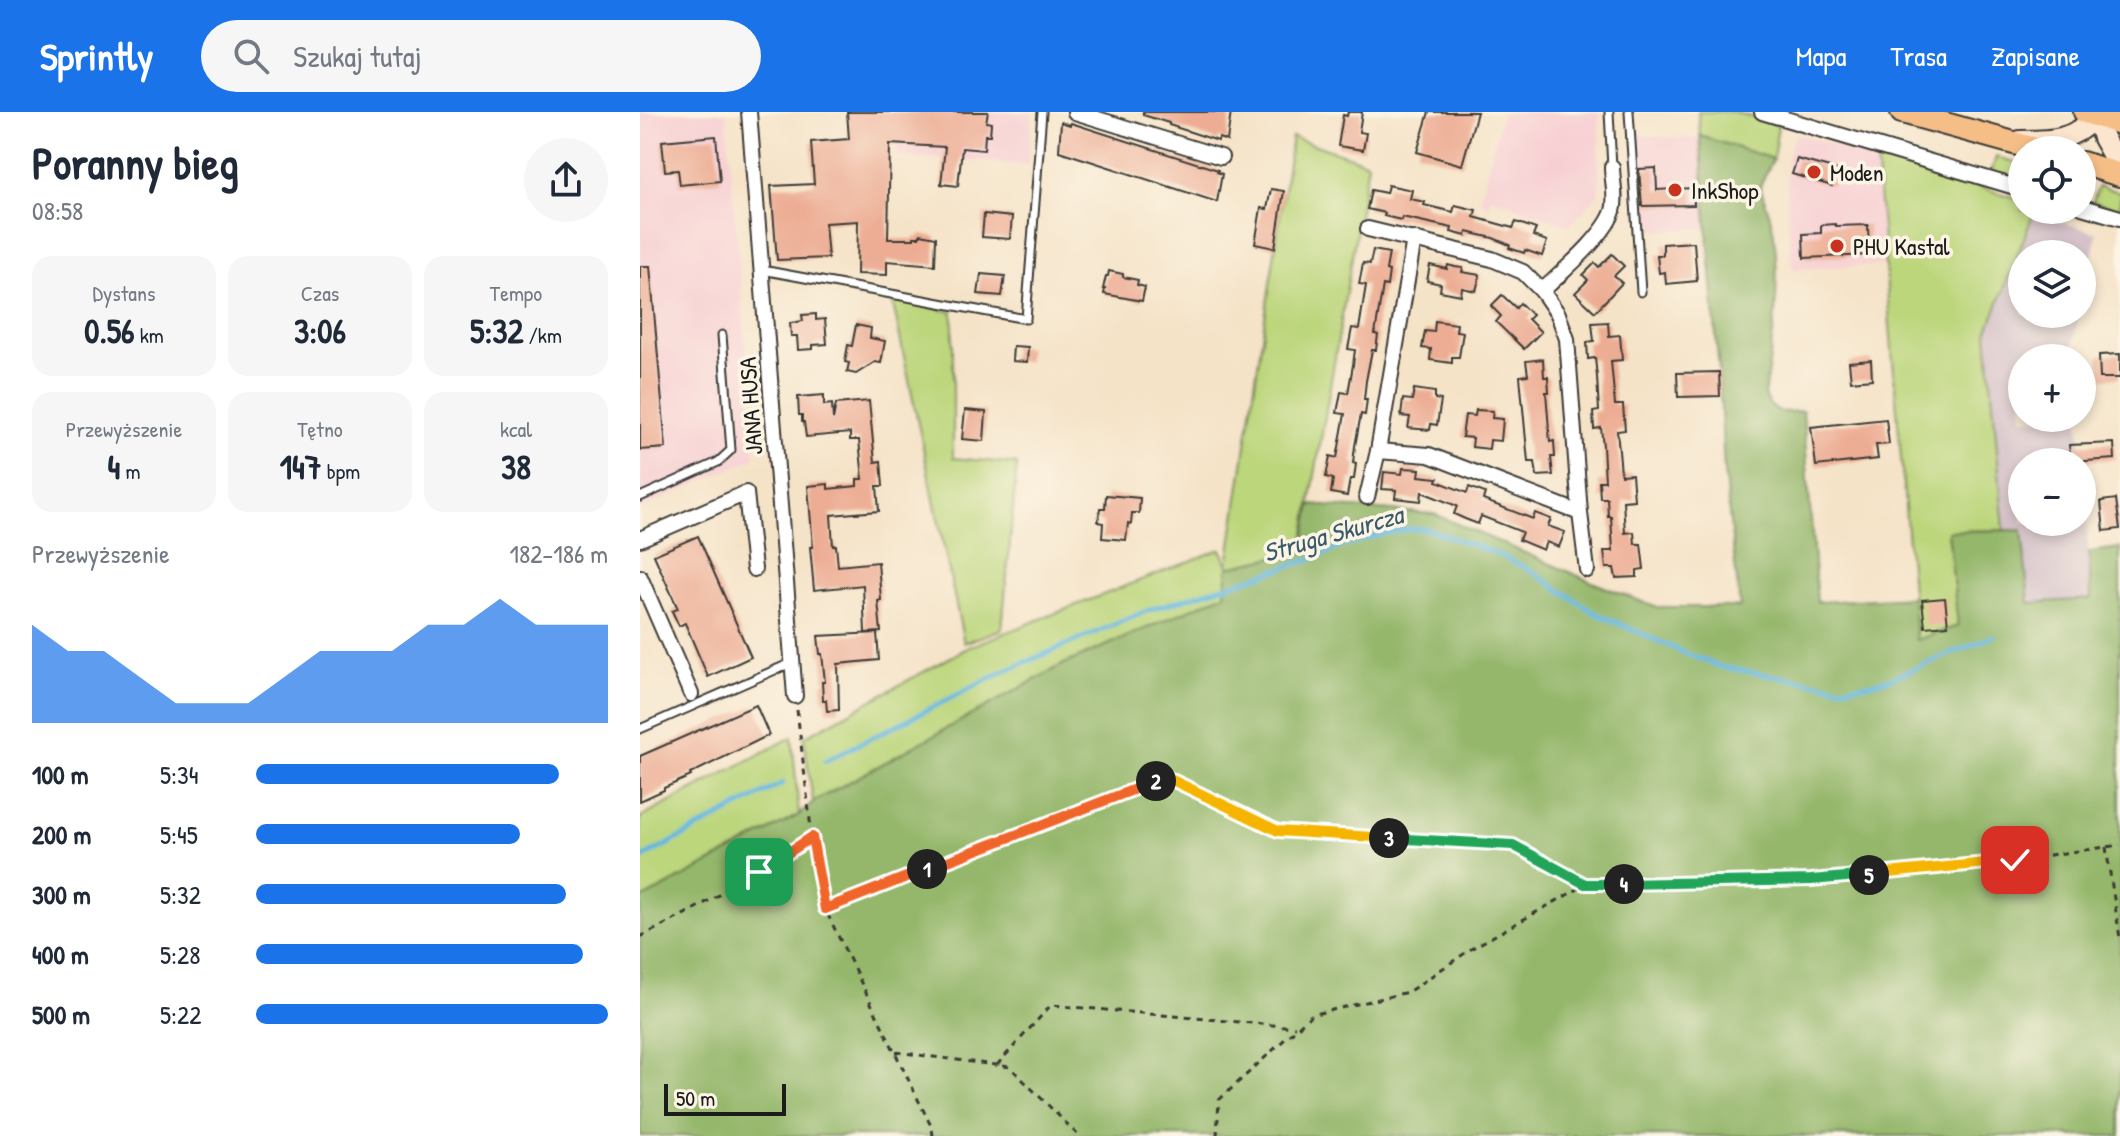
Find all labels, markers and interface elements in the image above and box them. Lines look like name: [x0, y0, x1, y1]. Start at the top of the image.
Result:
search box: [201, 20, 761, 92]
text: Sprintly: [40, 30, 153, 82]
icon: search: [229, 34, 273, 78]
text: Szukaj tutaj: [293, 36, 422, 76]
text: Mapa: [1796, 37, 1846, 75]
text: Trasa: [1890, 37, 1947, 75]
text: Zapisane: [1991, 37, 2080, 75]
text: Poranny bieg: [32, 133, 239, 193]
map controls: [2008, 136, 2096, 536]
button: locate: [2008, 136, 2096, 224]
button: share: [524, 138, 608, 222]
place label: Moden: [1830, 156, 1884, 188]
marker: Moden: [1805, 163, 1823, 181]
place label: InkShop: [1691, 174, 1759, 206]
marker: InkShop: [1666, 181, 1684, 199]
text: 08:58: [32, 193, 83, 228]
place label: PHU Kastal: [1853, 230, 1950, 262]
marker: PHU Kastal: [1828, 237, 1846, 255]
button: layers: [2008, 240, 2096, 328]
text: Dystans: [93, 278, 155, 308]
text: Czas: [301, 278, 339, 308]
text: Tempo: [490, 278, 542, 308]
text: 0.56: [84, 308, 135, 354]
text: 3:06: [294, 308, 346, 354]
text: 5:32: [470, 308, 523, 354]
text: km: [135, 320, 164, 350]
text: /km: [523, 320, 562, 350]
button: +: [2008, 344, 2096, 432]
street label: JANA HUSA: [731, 356, 769, 456]
text: Przewyższenie: [66, 414, 182, 444]
text: Tętno: [297, 414, 343, 444]
text: kcal: [500, 414, 532, 444]
text: 4: [108, 444, 120, 490]
text: 147: [280, 444, 322, 490]
text: 38: [501, 444, 531, 490]
button: −: [2008, 448, 2096, 536]
text: m: [120, 456, 140, 486]
text: bpm: [322, 456, 360, 486]
water label: Struga Skurcza: [1259, 496, 1410, 571]
text: Przewyższenie: [32, 536, 170, 571]
text: 182–186 m: [509, 536, 608, 571]
text: 100 m: [32, 757, 88, 792]
text: 5:34: [160, 757, 198, 792]
pin: 2: [1136, 761, 1176, 801]
text: 2: [1151, 766, 1161, 796]
text: 200 m: [32, 817, 91, 852]
text: 5:45: [160, 817, 198, 852]
pin: 3: [1369, 818, 1409, 858]
text: 3: [1384, 823, 1394, 853]
pin: [1981, 826, 2049, 894]
pin: [725, 838, 793, 906]
icon: check: [1993, 838, 2037, 882]
pin: 1: [907, 849, 947, 889]
icon: arrive: [737, 850, 781, 894]
text: 1: [923, 854, 931, 884]
pin: 5: [1849, 855, 1889, 895]
text: 5: [1864, 860, 1874, 890]
pin: 4: [1604, 864, 1644, 904]
text: 4: [1620, 869, 1628, 899]
text: 300 m: [32, 877, 91, 912]
text: 5:32: [160, 877, 201, 912]
text: 400 m: [32, 937, 89, 972]
text: 5:28: [160, 937, 200, 972]
text: 500 m: [32, 997, 90, 1032]
text: 5:22: [160, 997, 201, 1032]
scale bar: [664, 1080, 786, 1116]
text: 50 m: [676, 1083, 715, 1113]

